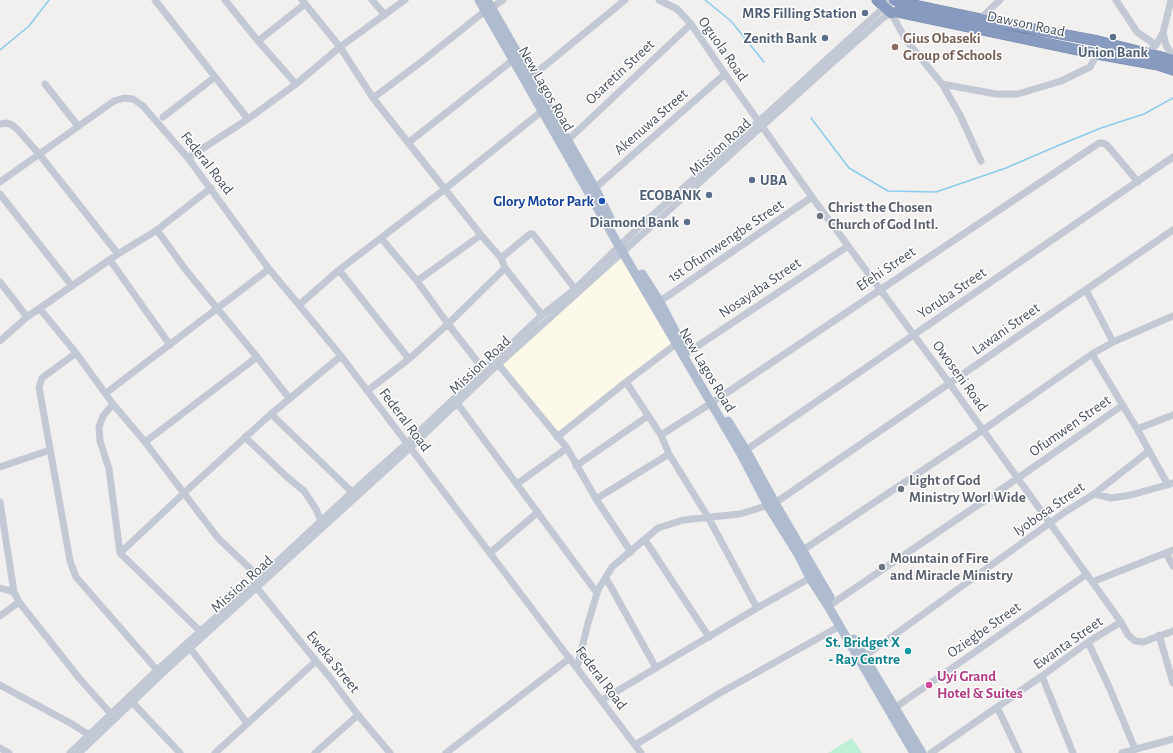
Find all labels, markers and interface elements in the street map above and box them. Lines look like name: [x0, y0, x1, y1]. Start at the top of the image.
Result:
place label: MRS Filling Station: [742, 4, 857, 22]
street label: Dawson Road: [985, 7, 1067, 41]
marker: MRS Filling Station: [860, 8, 870, 18]
street label: Oguola Road: [694, 13, 752, 85]
place label: Zenith Bank: [744, 29, 817, 47]
place label: Gius Obaseki Group of Schools: [903, 29, 1002, 64]
marker: Union Bank: [1108, 32, 1118, 42]
marker: Zenith Bank: [820, 33, 830, 43]
street label: Osaretin Street: [582, 36, 658, 108]
marker: Gius Obaseki Group of Schools: [890, 42, 900, 52]
street label: New Lagos Road: [514, 43, 578, 135]
place label: Union Bank: [1078, 43, 1148, 61]
street label: Akenuwa Street: [610, 85, 692, 159]
street label: Mission Road: [685, 114, 755, 180]
street label: Federal Road: [177, 128, 237, 198]
place label: UBA: [760, 171, 787, 189]
marker: UBA: [747, 175, 757, 185]
place label: ECOBANK: [639, 186, 701, 204]
marker: ECOBANK: [704, 190, 714, 200]
place label: Glory Motor Park: [493, 192, 594, 210]
marker: Glory Motor Park: [597, 196, 607, 206]
street label: 1st Ofumwengbe Street: [665, 196, 787, 286]
place label: Christ the Chosen Church of God Intl.: [828, 198, 938, 233]
marker: Christ the Chosen Church of God Intl.: [815, 211, 825, 221]
place label: Diamond Bank: [589, 213, 679, 231]
marker: Diamond Bank: [682, 217, 692, 227]
street label: Efehi Street: [853, 243, 919, 295]
street label: Nosayaba Street: [716, 254, 804, 322]
street label: Yoruba Street: [914, 263, 990, 323]
street label: Lawani Street: [969, 299, 1043, 359]
street label: New Lagos Road: [675, 325, 739, 415]
street label: Mission Road: [446, 332, 514, 398]
street label: Owoseni Road: [928, 337, 992, 415]
street label: Federal Road: [375, 385, 435, 455]
street label: Ofumwen Street: [1026, 391, 1114, 461]
place label: Light of God Ministry Worl Wide: [909, 471, 1026, 506]
street label: Iyobosa Street: [1010, 478, 1088, 540]
marker: Light of God Ministry Worl Wide: [896, 484, 906, 494]
place label: Mountain of Fire and Miracle Ministry: [890, 549, 1013, 584]
street label: Mission Road: [207, 551, 277, 617]
marker: Mountain of Fire and Miracle Ministry: [877, 562, 887, 572]
street label: Oziegbe Street: [944, 598, 1024, 662]
street label: Ewanta Street: [1030, 612, 1106, 674]
street label: Eweka Street: [302, 627, 364, 697]
place label: St. Bridget X - Ray Centre: [825, 633, 900, 668]
street label: Federal Road: [571, 643, 631, 713]
marker: St. Bridget X - Ray Centre: [903, 646, 913, 656]
place label: Uyi Grand Hotel & Suites: [937, 667, 1023, 702]
marker: Uyi Grand Hotel & Suites: [924, 680, 934, 690]

